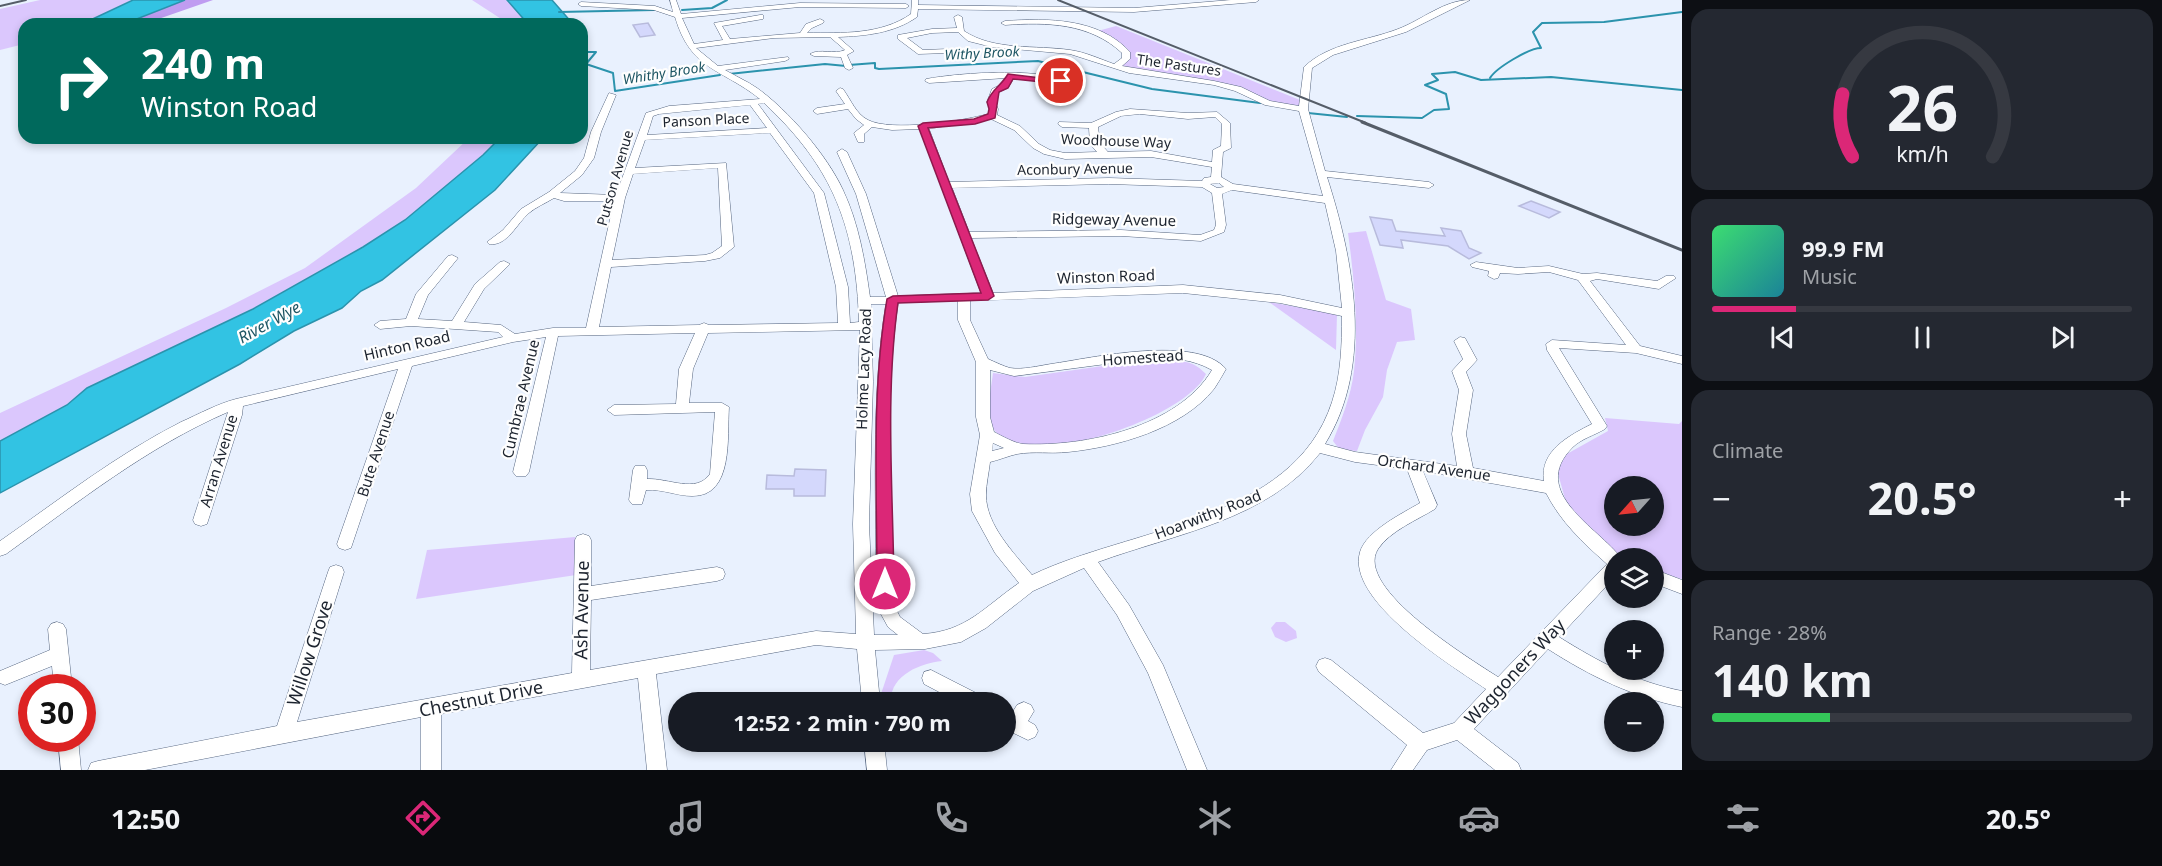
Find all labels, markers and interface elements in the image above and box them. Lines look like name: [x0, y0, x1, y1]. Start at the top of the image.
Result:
text: 240 m: [141, 34, 265, 91]
water label: Withy Brook: [944, 41, 1021, 64]
icon: right: [42, 42, 120, 120]
street label: The Pastures: [1136, 49, 1223, 80]
pin: [1035, 55, 1086, 106]
water label: Whithy Brook: [621, 56, 707, 88]
icon: arrive: [1044, 64, 1077, 97]
text: 26: [1886, 64, 1958, 149]
text: Winston Road: [141, 88, 317, 125]
street label: Panson Place: [662, 108, 750, 131]
street label: Putson Avenue: [592, 128, 637, 228]
street label: Woodhouse Way: [1061, 129, 1172, 152]
text: km/h: [1896, 139, 1948, 168]
street label: Aconbury Avenue: [1017, 158, 1133, 179]
street label: Ridgeway Avenue: [1052, 208, 1176, 230]
text: 99.9 FM: [1802, 233, 1884, 263]
text: Music: [1802, 263, 1857, 290]
street label: Winston Road: [1057, 264, 1155, 288]
water label: River Wye: [234, 296, 304, 348]
street label: Holme Lacy Road: [851, 308, 875, 430]
icon: previous: [1766, 321, 1799, 354]
icon: pause: [1906, 321, 1939, 354]
icon: next: [2046, 321, 2079, 354]
street label: Hinton Road: [362, 325, 452, 365]
street label: Cumbrae Avenue: [497, 337, 543, 460]
street label: Homestead: [1102, 344, 1184, 370]
street label: Bute Avenue: [352, 408, 398, 499]
street label: Arran Avenue: [194, 412, 242, 510]
text: Climate: [1712, 437, 1783, 464]
street label: Orchard Avenue: [1376, 449, 1492, 485]
text: 20.5°: [1868, 467, 1976, 528]
north arrow: [1604, 476, 1664, 536]
map controls: [1604, 476, 1664, 752]
text: −: [1712, 476, 1731, 521]
text: +: [2113, 476, 2132, 521]
street label: Hoarwithy Road: [1151, 485, 1264, 544]
button: layers: [1604, 548, 1664, 608]
position arrow: [853, 552, 917, 616]
street label: Ash Avenue: [568, 560, 594, 660]
street label: Willow Grove: [281, 597, 337, 709]
street label: Waggoners Way: [1459, 612, 1570, 730]
text: Range · 28%: [1712, 619, 1827, 646]
button: +: [1604, 620, 1664, 680]
text: 140 km: [1712, 649, 1873, 710]
speed limit sign: 30: [18, 674, 96, 752]
street label: Chestnut Drive: [417, 674, 545, 722]
button: −: [1604, 692, 1664, 752]
text: 12:52 · 2 min · 790 m: [733, 707, 951, 737]
icon: directions: [402, 797, 444, 839]
icon: music: [666, 797, 708, 839]
icon: phone: [930, 797, 972, 839]
icon: climate: [1194, 797, 1236, 839]
icon: car: [1458, 797, 1500, 839]
icon: filters: [1722, 797, 1764, 839]
text: 12:50: [111, 800, 180, 837]
text: 20.5°: [1986, 800, 2051, 837]

